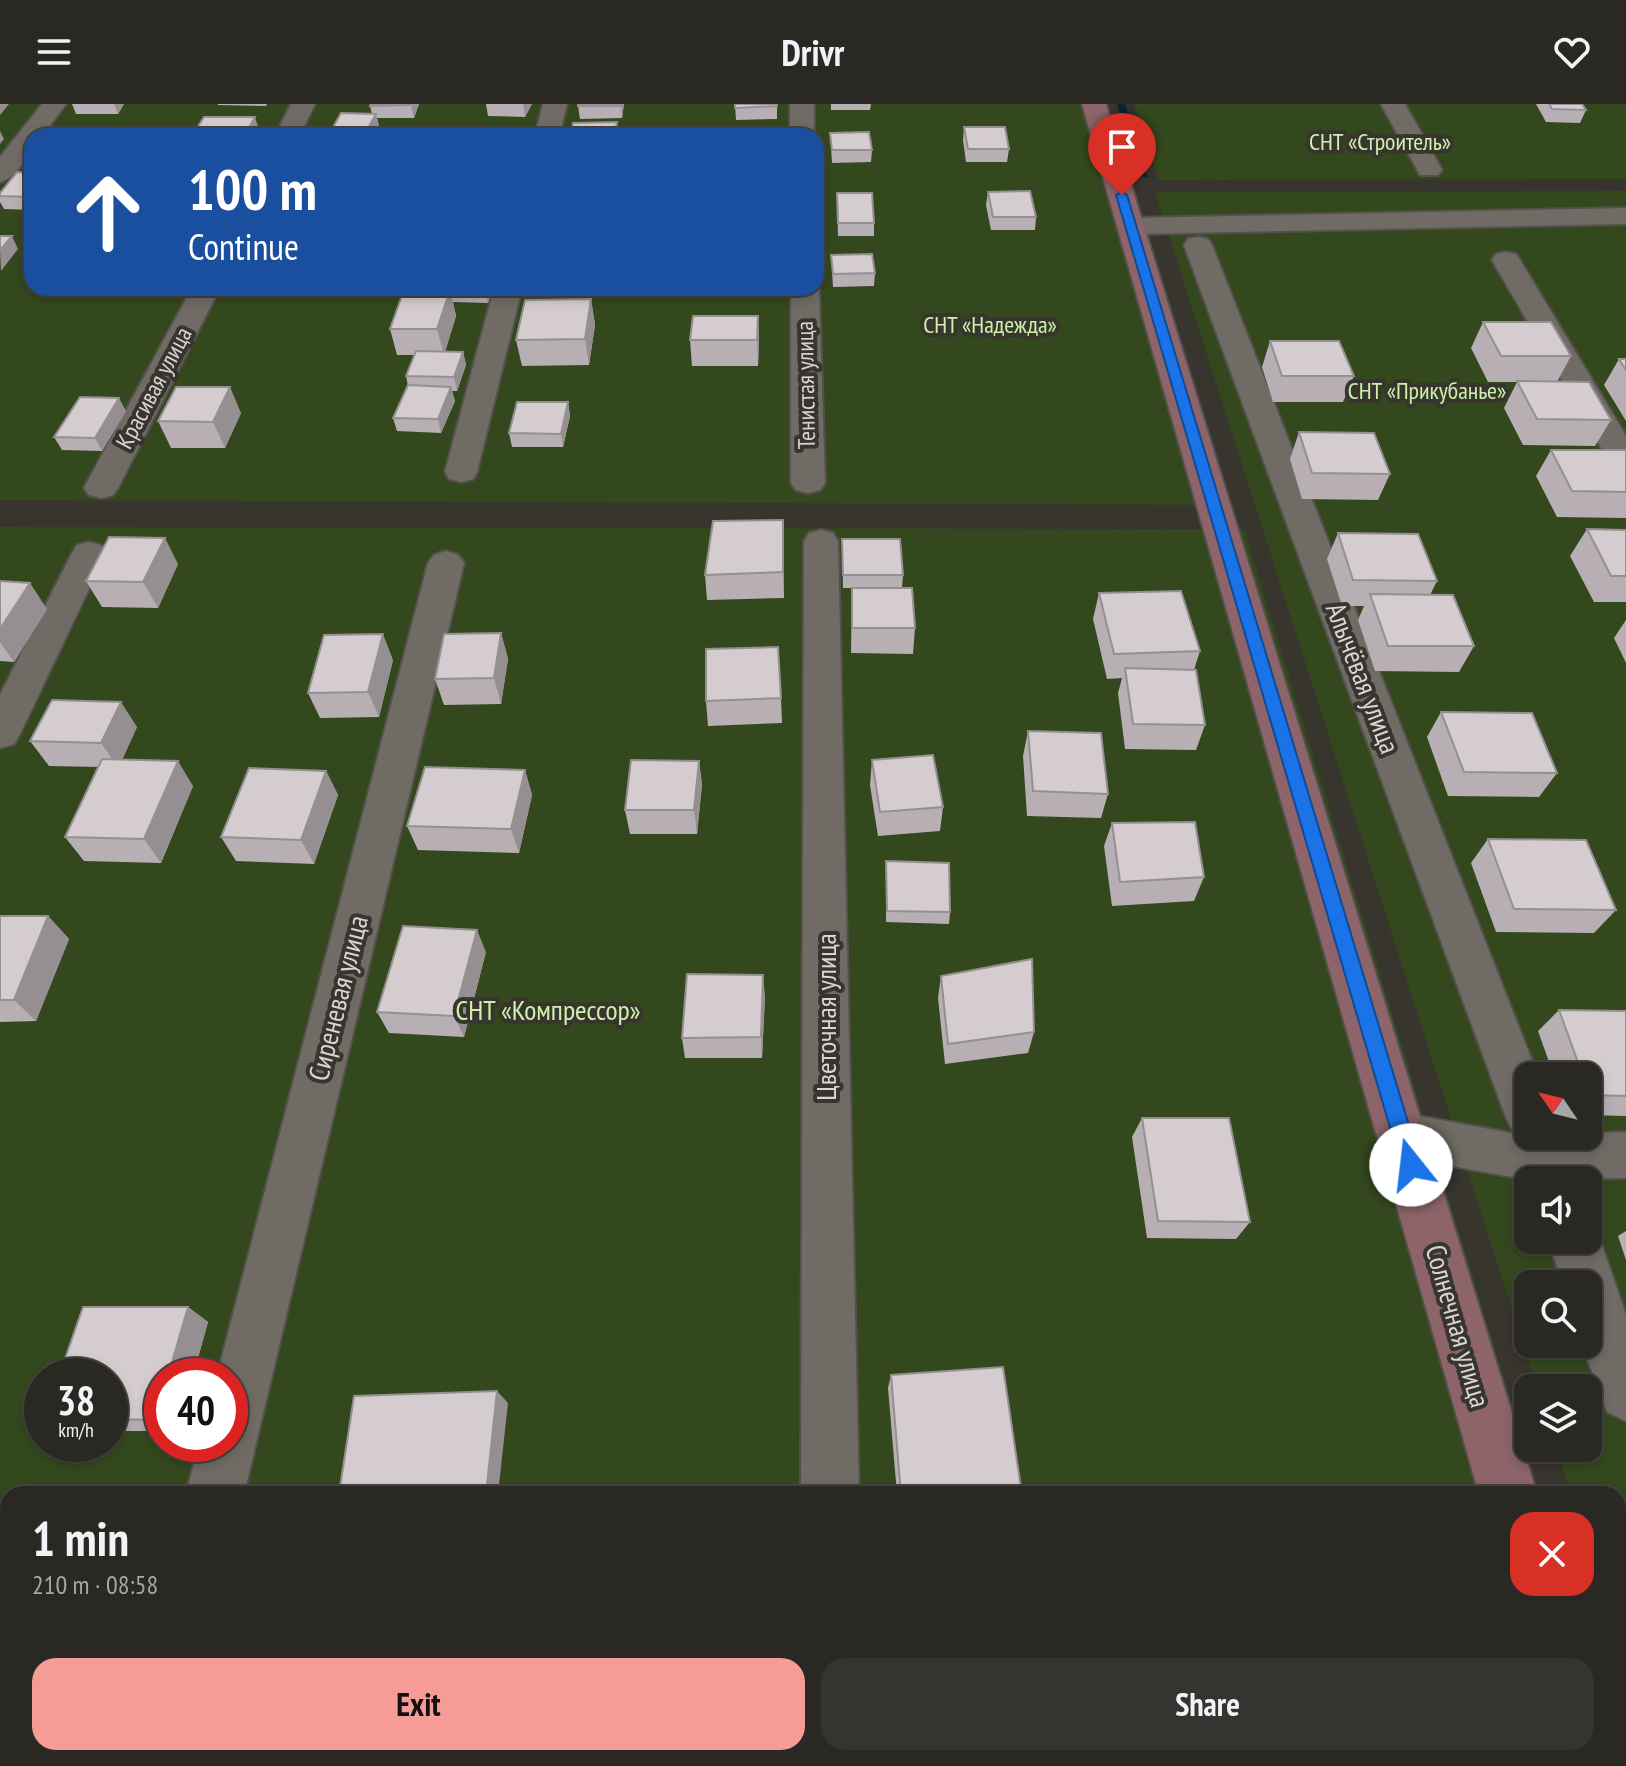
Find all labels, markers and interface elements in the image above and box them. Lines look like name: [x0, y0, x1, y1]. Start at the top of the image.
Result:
text: Drivr: [782, 29, 844, 76]
icon: menu: [32, 30, 76, 74]
icon: heart: [1550, 30, 1594, 74]
pin: [1088, 113, 1156, 195]
icon: arrive: [1100, 125, 1144, 169]
park label: СНТ «Строитель»: [1309, 126, 1451, 157]
text: 100 m: [188, 153, 317, 225]
icon: ahead: [56, 160, 160, 264]
text: Continue: [188, 223, 299, 270]
park label: СНТ «Надежда»: [923, 309, 1057, 340]
street label: Красивая улица: [108, 321, 199, 454]
street label: Тенистая улица: [789, 321, 822, 449]
park label: СНТ «Прикубанье»: [1348, 375, 1506, 406]
street label: Алычёвая улица: [1318, 597, 1409, 759]
street label: Сиреневая улица: [299, 911, 376, 1084]
street label: Цветочная улица: [807, 933, 844, 1101]
park label: СНТ «Компрессор»: [456, 991, 641, 1028]
north arrow: [1514, 1062, 1602, 1150]
map controls: [1514, 1062, 1602, 1462]
position arrow: [1369, 1123, 1453, 1207]
button: sound: [1514, 1166, 1602, 1254]
street label: Солнечная улица: [1418, 1240, 1499, 1412]
button: search: [1514, 1270, 1602, 1358]
speed limit sign: 40: [144, 1358, 248, 1462]
text: 38: [57, 1374, 95, 1426]
button: layers: [1514, 1374, 1602, 1462]
text: km/h: [58, 1417, 94, 1443]
text: 1 min: [32, 1507, 129, 1569]
button: close: [1510, 1512, 1594, 1596]
text: 210 m · 08:58: [32, 1568, 158, 1601]
button: Exit: [32, 1658, 805, 1750]
button: Share: [821, 1658, 1594, 1750]

